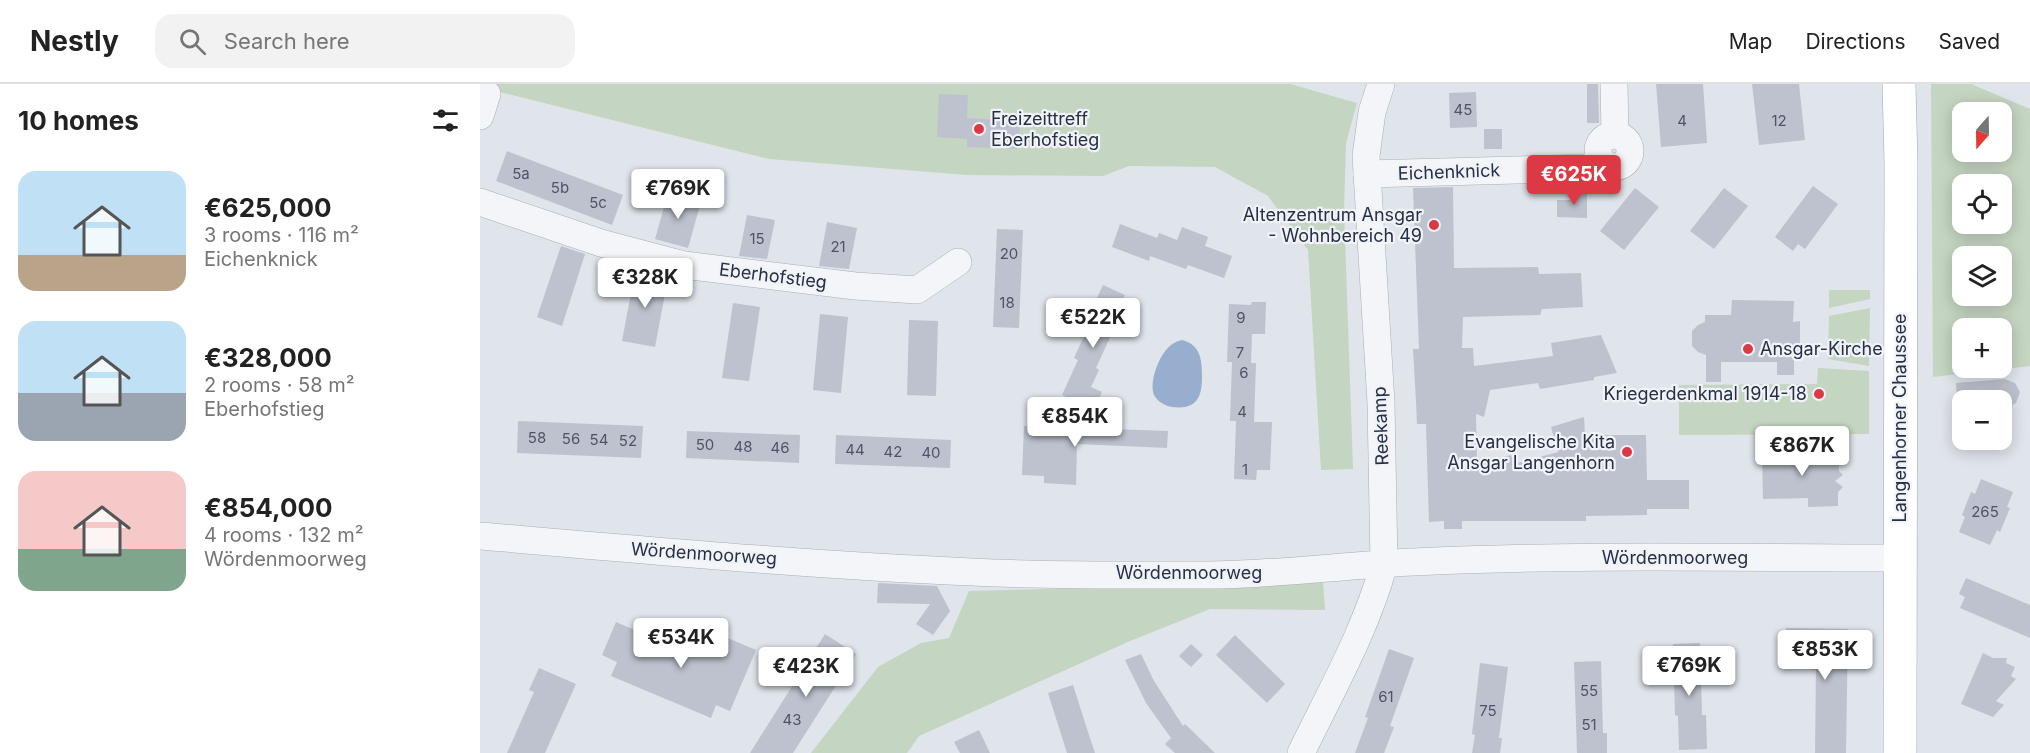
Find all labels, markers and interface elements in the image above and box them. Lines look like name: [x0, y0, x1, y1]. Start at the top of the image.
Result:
search box: [155, 14, 575, 68]
text: Nestly: [30, 24, 119, 58]
icon: search: [176, 25, 209, 58]
text: Search here: [224, 28, 350, 54]
text: Map: [1729, 29, 1772, 54]
text: Directions: [1805, 29, 1906, 54]
text: Saved: [1939, 29, 2000, 54]
house number: 45: [1454, 100, 1472, 119]
north arrow: [1952, 102, 2012, 162]
map controls: [1952, 102, 2012, 450]
icon: filters: [429, 104, 462, 137]
text: 10 homes: [18, 105, 139, 136]
place label: Freizeittreff Eberhofstieg: [991, 108, 1099, 150]
house number: 4: [1677, 111, 1687, 130]
house number: 12: [1771, 111, 1787, 130]
marker: Freizeittreff Eberhofstieg: [972, 122, 986, 136]
pin: €625K: [1532, 155, 1616, 206]
street label: Eichenknick: [1398, 159, 1501, 184]
text: €625K: [1541, 162, 1607, 186]
house number: 5a: [512, 164, 530, 183]
pin: €769K: [636, 169, 720, 220]
button: locate: [1952, 174, 2012, 234]
text: €769K: [645, 176, 711, 200]
house number: 5b: [551, 178, 569, 197]
text: €625,000: [204, 192, 332, 223]
house number: 5c: [589, 193, 607, 212]
icon: home: [66, 195, 138, 267]
place label: Altenzentrum Ansgar - Wohnbereich 49: [1243, 204, 1422, 246]
marker: Altenzentrum Ansgar - Wohnbereich 49: [1427, 218, 1441, 232]
text: 3 rooms · 116 m²: [204, 223, 359, 247]
house number: 15: [749, 229, 765, 248]
house number: 21: [830, 237, 846, 256]
house number: 20: [1000, 244, 1018, 263]
button: layers: [1952, 246, 2012, 306]
text: Eichenknick: [204, 247, 318, 271]
pin: €328K: [603, 258, 687, 309]
street label: Eberhofstieg: [718, 258, 828, 293]
text: €328K: [612, 265, 678, 289]
house number: 18: [999, 293, 1015, 312]
pin: €522K: [1051, 298, 1135, 349]
text: €522K: [1060, 305, 1126, 329]
house number: 9: [1236, 308, 1246, 327]
street label: Langenhorner Chaussee: [1889, 313, 1910, 523]
button: +: [1952, 318, 2012, 378]
place label: Ansgar-Kirche: [1760, 338, 1883, 359]
text: €328,000: [204, 342, 332, 373]
marker: Ansgar-Kirche: [1741, 342, 1755, 356]
house number: 7: [1236, 343, 1244, 362]
icon: home: [66, 345, 138, 417]
house number: 6: [1239, 363, 1249, 382]
text: 2 rooms · 58 m²: [204, 373, 355, 397]
place label: Kriegerdenkmal 1914-18: [1603, 383, 1807, 404]
street label: Reekamp: [1369, 386, 1392, 466]
marker: Kriegerdenkmal 1914-18: [1812, 387, 1826, 401]
button: −: [1952, 390, 2012, 450]
text: Eberhofstieg: [204, 397, 324, 421]
pin: €854K: [1033, 397, 1117, 448]
house number: 4: [1237, 402, 1247, 421]
text: €854K: [1041, 404, 1109, 428]
pin: €867K: [1760, 426, 1844, 477]
house number: 58: [528, 428, 546, 447]
house number: 56: [562, 429, 580, 448]
house number: 54: [590, 430, 608, 449]
house number: 52: [619, 431, 637, 450]
place label: Evangelische Kita Ansgar Langenhorn: [1447, 431, 1615, 473]
text: €867K: [1769, 433, 1835, 457]
house number: 50: [696, 435, 714, 454]
house number: 48: [734, 437, 752, 456]
house number: 46: [771, 438, 790, 457]
house number: 44: [845, 440, 865, 459]
house number: 42: [884, 442, 902, 461]
house number: 40: [921, 443, 941, 462]
marker: Evangelische Kita Ansgar Langenhorn: [1620, 445, 1634, 459]
house number: 1: [1242, 460, 1248, 479]
text: €854,000: [204, 492, 333, 523]
icon: home: [66, 495, 138, 567]
house number: 265: [1971, 502, 1999, 521]
text: 4 rooms · 132 m²: [204, 523, 363, 547]
street label: Wördenmoorweg: [630, 538, 778, 569]
text: Wördenmoorweg: [204, 547, 367, 571]
street label: Wördenmoorweg: [1602, 547, 1748, 568]
street label: Wördenmoorweg: [1116, 562, 1262, 583]
pin: €534K: [639, 618, 723, 669]
text: €534K: [647, 625, 715, 649]
pin: €853K: [1783, 630, 1867, 681]
text: €853K: [1792, 637, 1858, 661]
pin: €769K: [1647, 646, 1731, 697]
pin: €423K: [764, 647, 848, 698]
text: €769K: [1656, 653, 1722, 677]
text: €423K: [772, 654, 840, 678]
house number: 55: [1580, 681, 1598, 700]
house number: 61: [1378, 687, 1394, 706]
house number: 75: [1479, 701, 1497, 720]
house number: 43: [783, 710, 801, 729]
house number: 51: [1581, 715, 1597, 734]

